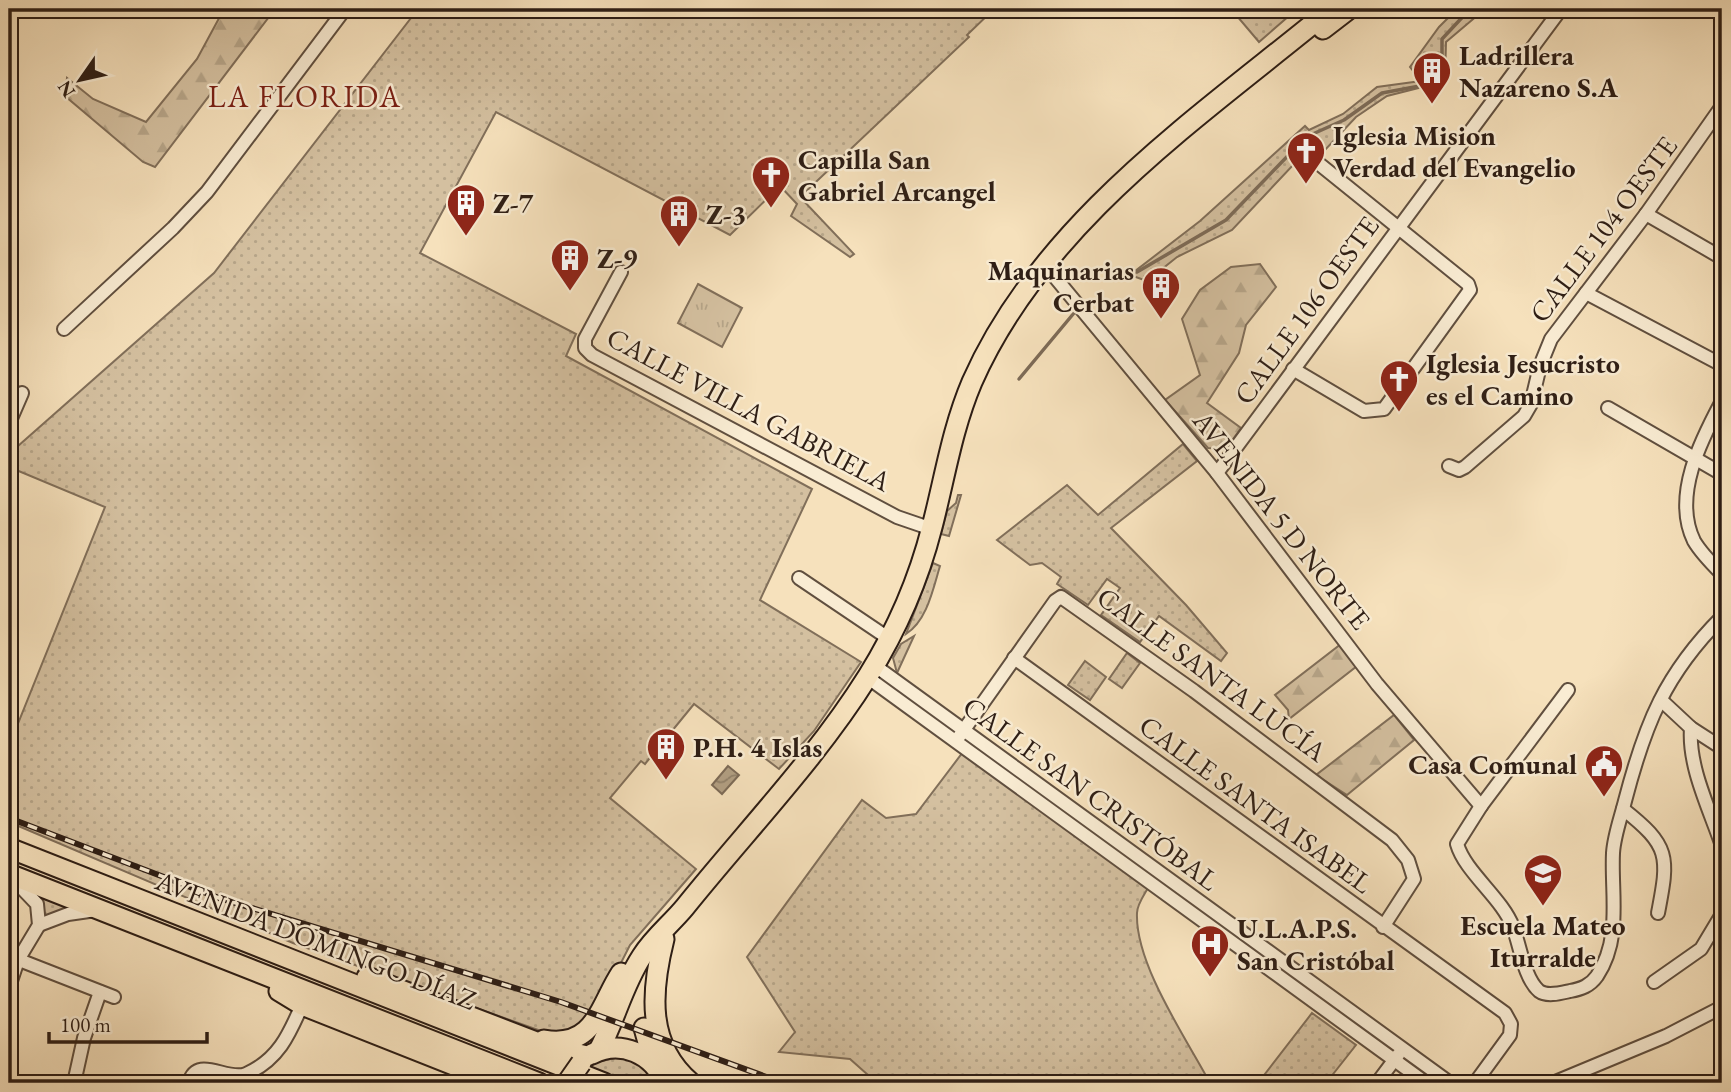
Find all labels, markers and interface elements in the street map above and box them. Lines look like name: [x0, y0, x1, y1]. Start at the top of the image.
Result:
place label: Ladrillera Nazareno S.A: [1459, 37, 1619, 105]
north arrow: [46, 46, 116, 116]
building icon: Ladrillera Nazareno S.A: [1411, 50, 1453, 105]
text: N: [51, 75, 81, 103]
district label: LA FLORIDA: [208, 77, 402, 116]
place label: Iglesia Mision Verdad del Evangelio: [1333, 117, 1576, 185]
street label: CALLE 104 OESTE: [1521, 129, 1685, 329]
church icon: Iglesia Mision Verdad del Evangelio: [1285, 130, 1327, 185]
place label: Capilla San Gabriel Arcangel: [798, 141, 996, 209]
church icon: Capilla San Gabriel Arcangel: [750, 154, 792, 209]
building icon: Z-7: [445, 182, 487, 237]
place label: Z-7: [493, 185, 534, 221]
building icon: Z-3: [658, 193, 700, 248]
place label: Z-3: [706, 196, 746, 232]
street label: CALLE 106 OESTE: [1226, 209, 1387, 411]
building icon: Z-9: [549, 237, 591, 292]
place label: Z-9: [597, 240, 638, 276]
place label: Maquinarias Cerbat: [988, 252, 1134, 320]
building icon: Maquinarias Cerbat: [1140, 265, 1182, 320]
street label: CALLE VILLA GABRIELA: [601, 319, 898, 499]
place label: Iglesia Jesucristo es el Camino: [1426, 345, 1620, 413]
church icon: Iglesia Jesucristo es el Camino: [1378, 358, 1420, 413]
street label: AVENIDA 5 D NORTE: [1185, 403, 1379, 637]
street label: CALLE SANTA LUCÍA: [1090, 579, 1334, 770]
street label: CALLE SAN CRISTÓBAL: [956, 688, 1227, 898]
street label: CALLE SANTA ISABEL: [1132, 707, 1380, 901]
building icon: P.H. 4 Islas: [645, 726, 687, 781]
place label: P.H. 4 Islas: [693, 729, 822, 765]
public building icon: Casa Comunal: [1583, 743, 1625, 798]
place label: Casa Comunal: [1408, 746, 1577, 782]
school or university icon: Escuela Mateo Iturralde: [1522, 852, 1564, 907]
street label: AVENIDA DOMINGO DÍAZ: [150, 862, 482, 1018]
place label: Escuela Mateo Iturralde: [1460, 907, 1626, 975]
place label: U.L.A.P.S. San Cristóbal: [1237, 910, 1395, 978]
hospital icon: U.L.A.P.S. San Cristóbal: [1189, 923, 1231, 978]
scale bar: [49, 1001, 206, 1045]
text: 100 m: [60, 1011, 111, 1038]

